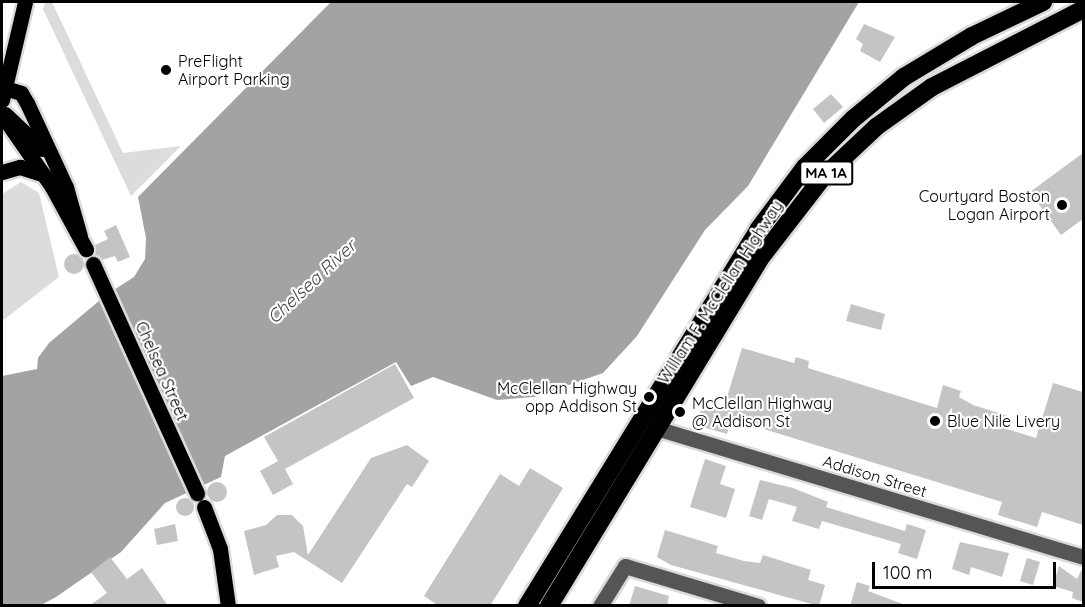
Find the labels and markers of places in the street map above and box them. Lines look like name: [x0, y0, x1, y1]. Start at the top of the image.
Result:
place label: PreFlight Airport Parking: [178, 51, 290, 89]
marker: PreFlight Airport Parking: [159, 63, 173, 77]
place label: Courtyard Boston Logan Airport: [919, 186, 1050, 224]
marker: Courtyard Boston Logan Airport: [1055, 198, 1069, 212]
place label: McClellan Highway opp Addison St: [497, 378, 637, 416]
marker: McClellan Highway opp Addison St: [642, 390, 656, 404]
place label: McClellan Highway @ Addison St: [692, 393, 832, 431]
marker: McClellan Highway @ Addison St: [673, 405, 687, 419]
place label: Blue Nile Livery: [947, 411, 1060, 431]
marker: Blue Nile Livery: [928, 414, 942, 428]

